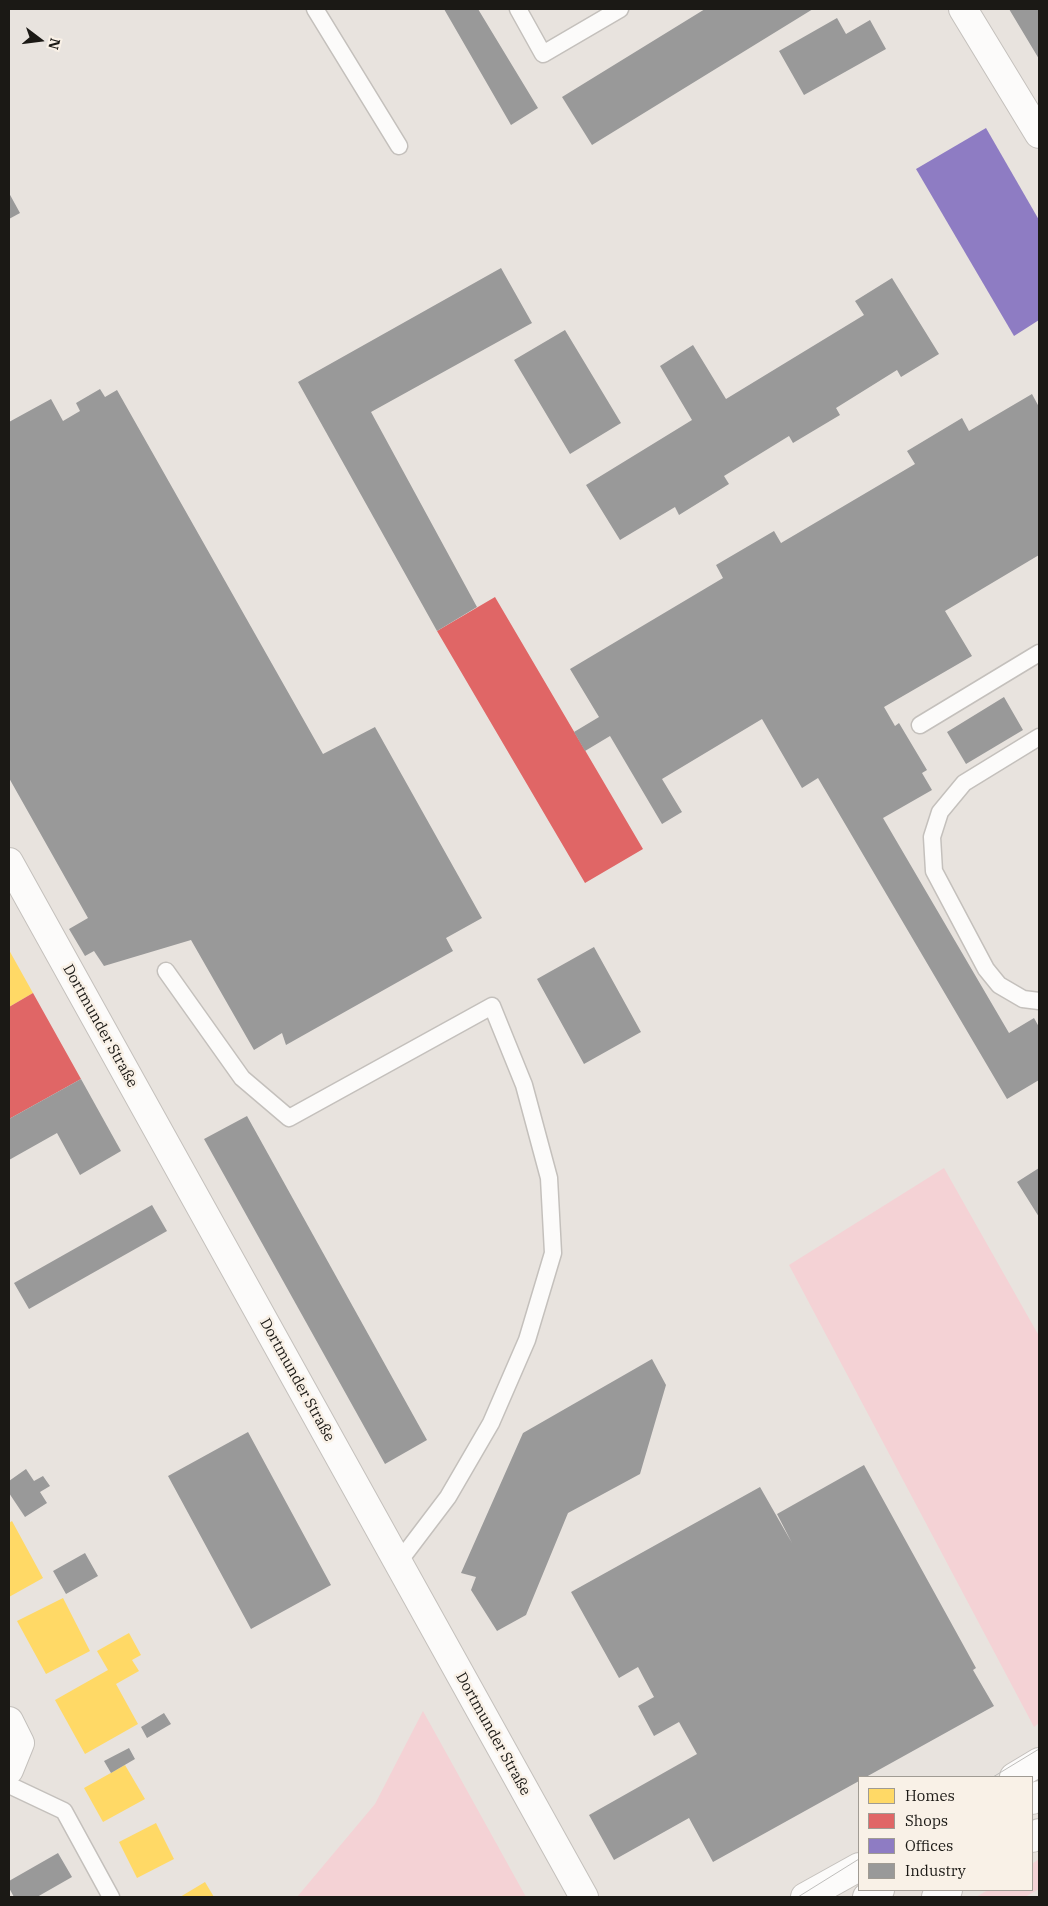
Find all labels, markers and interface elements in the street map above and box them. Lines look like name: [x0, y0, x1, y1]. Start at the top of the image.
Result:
north arrow: [15, 15, 65, 65]
text: N: [44, 36, 65, 52]
street label: Dortmunder Straße: [59, 961, 141, 1091]
street label: Dortmunder Straße: [256, 1315, 338, 1445]
street label: Dortmunder Straße: [452, 1669, 534, 1799]
legend: [858, 1776, 1033, 1891]
text: Homes: [905, 1786, 955, 1805]
text: Shops: [905, 1811, 948, 1830]
text: Offices: [905, 1836, 953, 1855]
text: Industry: [905, 1861, 966, 1880]

